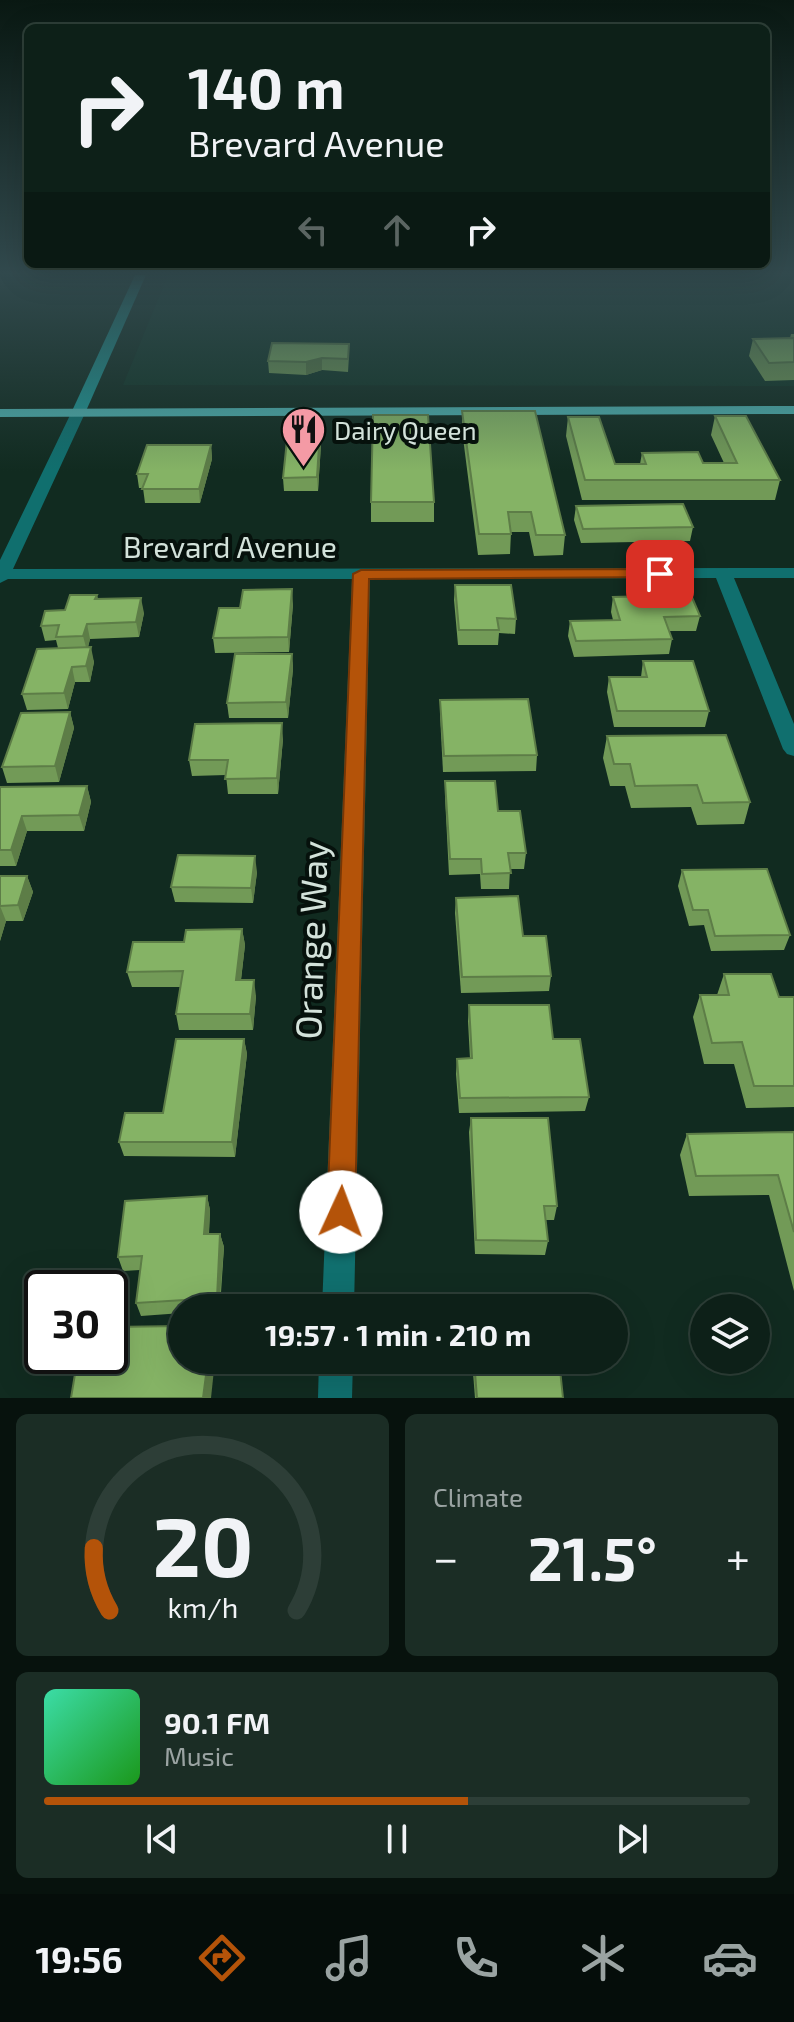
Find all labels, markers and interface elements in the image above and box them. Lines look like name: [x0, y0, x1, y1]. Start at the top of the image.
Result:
text: 140 m: [188, 53, 345, 120]
icon: right: [56, 56, 160, 160]
text: Brevard Avenue: [188, 121, 445, 164]
icon: left: [291, 208, 335, 252]
icon: ahead: [375, 208, 419, 252]
icon: right: [459, 208, 503, 252]
restaurant icon: Dairy Queen: [279, 405, 327, 468]
place label: Dairy Queen: [334, 414, 477, 445]
street label: Brevard Avenue: [123, 528, 337, 564]
pin: [626, 540, 694, 608]
icon: arrive: [638, 552, 682, 596]
street label: Orange Way: [285, 840, 335, 1040]
position arrow: [299, 1170, 383, 1254]
speed limit sign: 30: [24, 1270, 128, 1374]
map controls: [690, 1294, 770, 1374]
button: layers: [690, 1294, 770, 1374]
text: 19:57 · 1 min · 210 m: [265, 1316, 531, 1352]
text: Climate: [433, 1481, 523, 1512]
text: 20: [152, 1494, 253, 1594]
text: 21.5°: [528, 1521, 657, 1593]
text: −: [433, 1530, 459, 1583]
text: +: [726, 1530, 750, 1583]
text: km/h: [167, 1589, 238, 1624]
text: 90.1 FM: [164, 1704, 270, 1740]
text: Music: [164, 1740, 234, 1771]
icon: previous: [140, 1817, 184, 1861]
icon: pause: [375, 1817, 419, 1861]
icon: next: [610, 1817, 654, 1861]
icon: directions: [194, 1930, 250, 1986]
icon: music: [321, 1930, 377, 1986]
icon: phone: [448, 1930, 504, 1986]
icon: climate: [575, 1930, 631, 1986]
icon: car: [702, 1930, 758, 1986]
text: 19:56: [36, 1937, 123, 1980]

